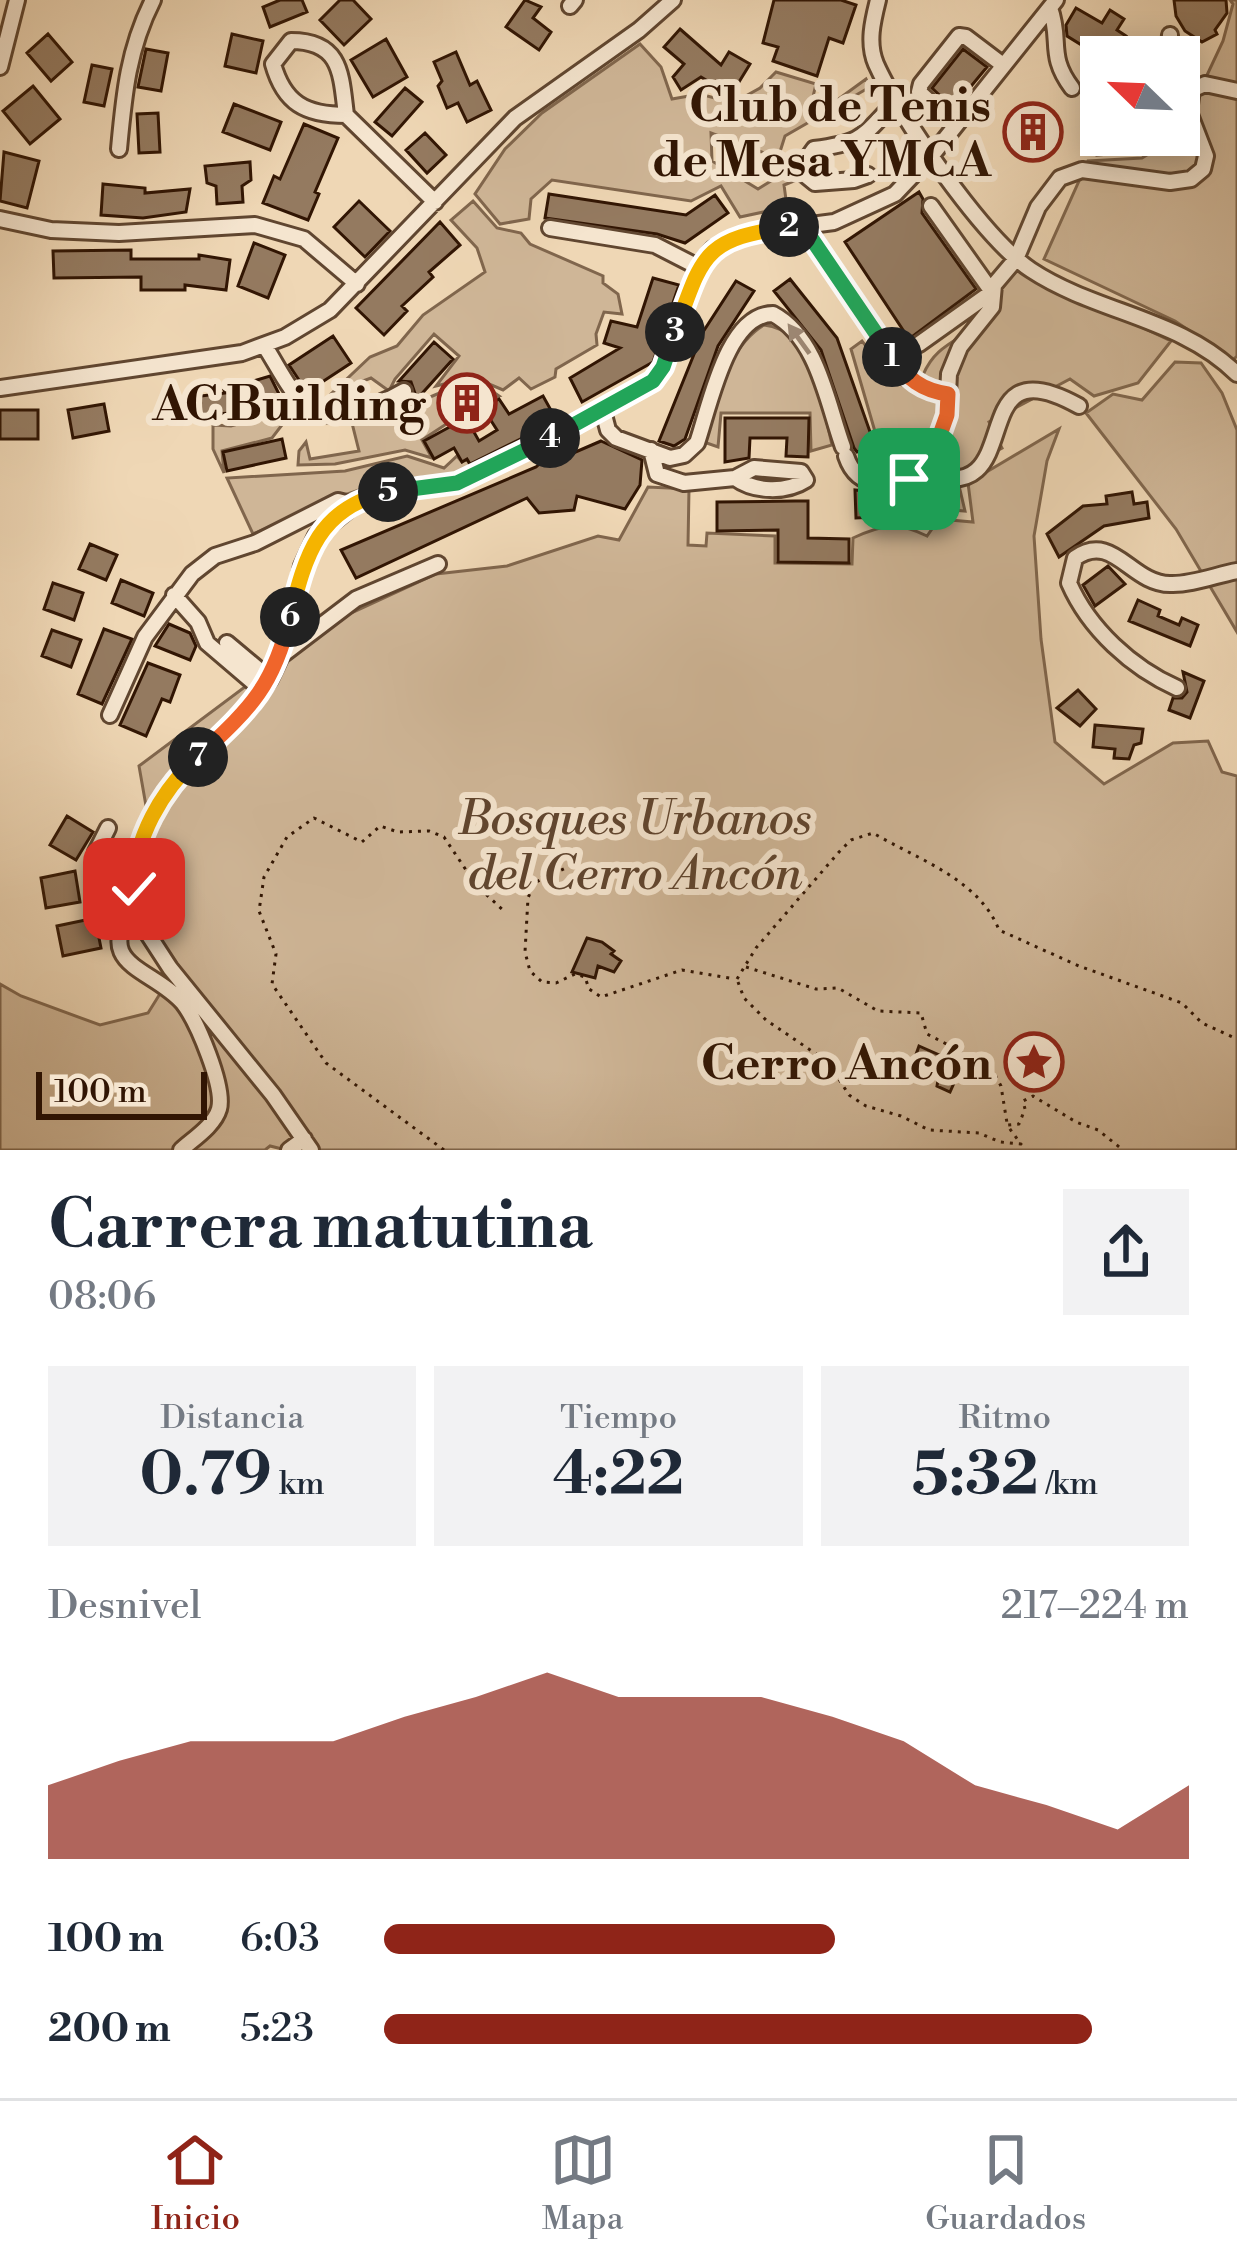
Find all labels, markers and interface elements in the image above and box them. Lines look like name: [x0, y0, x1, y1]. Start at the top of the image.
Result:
north arrow: [1080, 36, 1200, 156]
map controls: [1080, 36, 1200, 156]
place label: Club de Tenis de Mesa YMCA: [652, 77, 993, 192]
building icon: Club de Tenis de Mesa YMCA: [1002, 101, 1064, 163]
pin: 2: [759, 197, 819, 257]
text: 2: [779, 206, 799, 247]
pin: 3: [645, 302, 705, 362]
text: 3: [665, 311, 685, 352]
one-way arrow: [788, 324, 812, 355]
pin: 1: [862, 327, 922, 387]
text: 1: [884, 336, 900, 377]
building icon: AC Building: [436, 372, 498, 434]
place label: AC Building: [151, 376, 427, 436]
pin: 4: [520, 408, 580, 468]
text: 4: [539, 417, 561, 458]
pin: [858, 428, 960, 530]
icon: arrive: [876, 446, 942, 512]
pin: 5: [358, 462, 418, 522]
text: 5: [378, 471, 398, 512]
pin: 6: [260, 587, 320, 647]
text: 6: [280, 596, 300, 637]
pin: 7: [168, 727, 228, 787]
text: 7: [188, 736, 208, 777]
park label: Bosques Urbanos del Cerro Ancón: [457, 790, 812, 905]
pin: [83, 838, 185, 940]
icon: check: [101, 856, 167, 922]
place icon: Cerro Ancón: [1003, 1031, 1065, 1093]
place label: Cerro Ancón: [701, 1035, 992, 1095]
scale bar: [36, 1066, 207, 1119]
text: 100 m: [54, 1072, 147, 1113]
text: Carrera matutina: [48, 1186, 593, 1269]
button: share: [1063, 1189, 1189, 1315]
text: 08:06: [48, 1273, 156, 1322]
text: Distancia: [160, 1398, 304, 1439]
text: Tiempo: [560, 1398, 677, 1439]
text: Ritmo: [959, 1398, 1051, 1439]
text: 0.79: [140, 1439, 272, 1514]
text: 4:22: [553, 1439, 684, 1514]
text: 5:32: [912, 1439, 1039, 1514]
text: km: [272, 1464, 325, 1505]
text: /km: [1039, 1464, 1098, 1505]
text: Desnivel: [48, 1582, 201, 1631]
text: 217–224 m: [1001, 1582, 1189, 1631]
text: 100 m: [48, 1915, 164, 1964]
text: 6:03: [240, 1915, 320, 1964]
text: 200 m: [48, 2005, 171, 2054]
text: 5:23: [240, 2005, 314, 2054]
tab: Inicio: [151, 2127, 240, 2240]
tab: Mapa: [542, 2127, 623, 2240]
tab: Guardados: [925, 2127, 1086, 2240]

